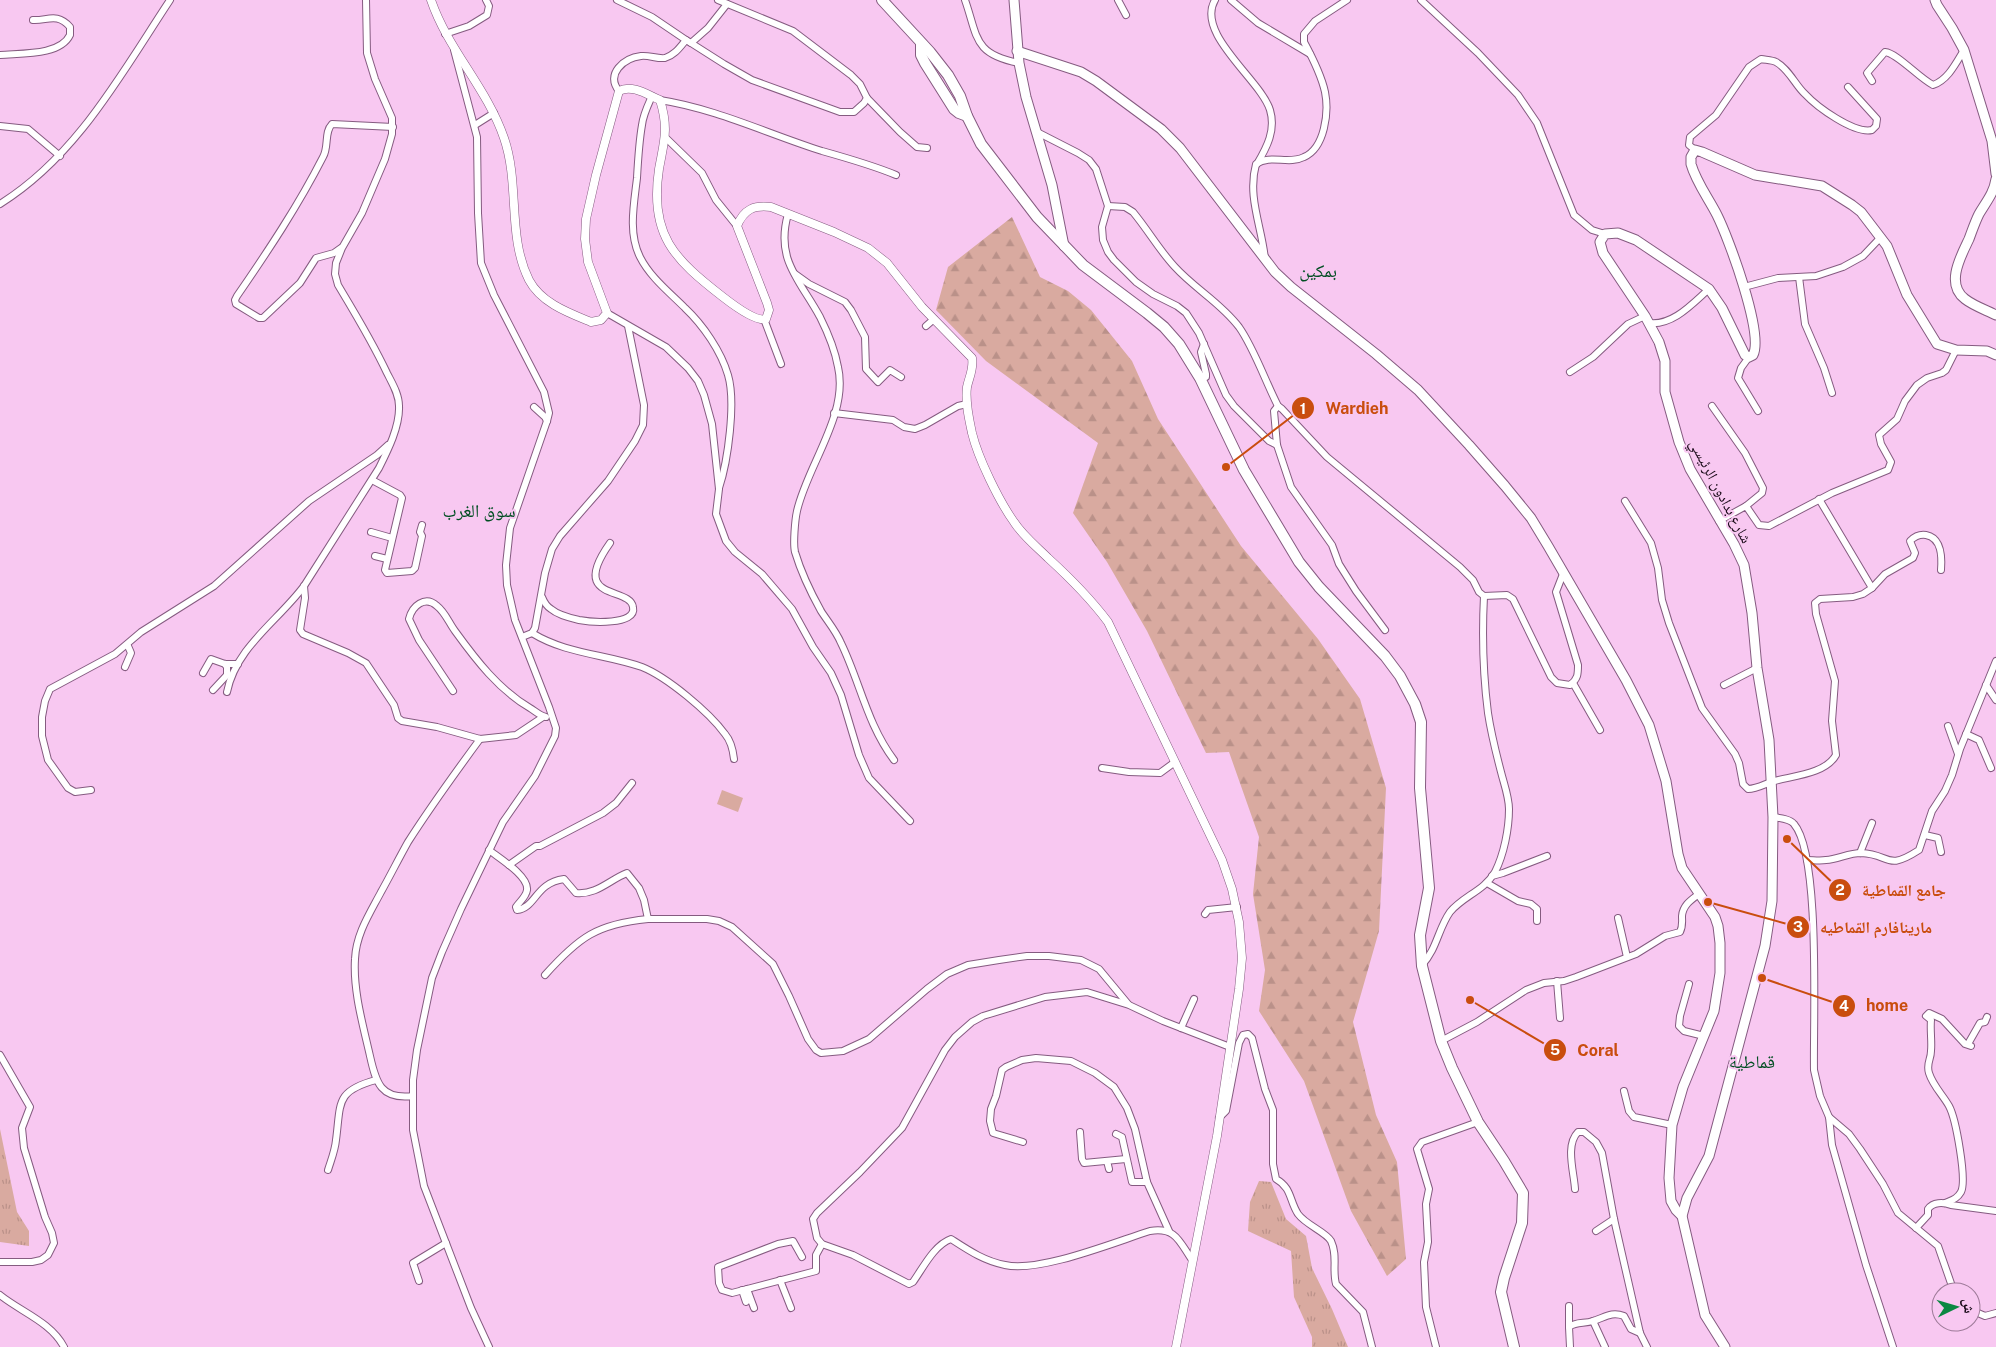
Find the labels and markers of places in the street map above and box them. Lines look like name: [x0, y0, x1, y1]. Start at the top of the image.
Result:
callout: Wardieh: [1291, 393, 1399, 424]
callout: جامع القماطية: [1827, 875, 1956, 906]
callout: مارينافارم القماطيه: [1785, 911, 1943, 942]
callout: home: [1831, 990, 1918, 1021]
callout: Coral: [1542, 1034, 1629, 1065]

